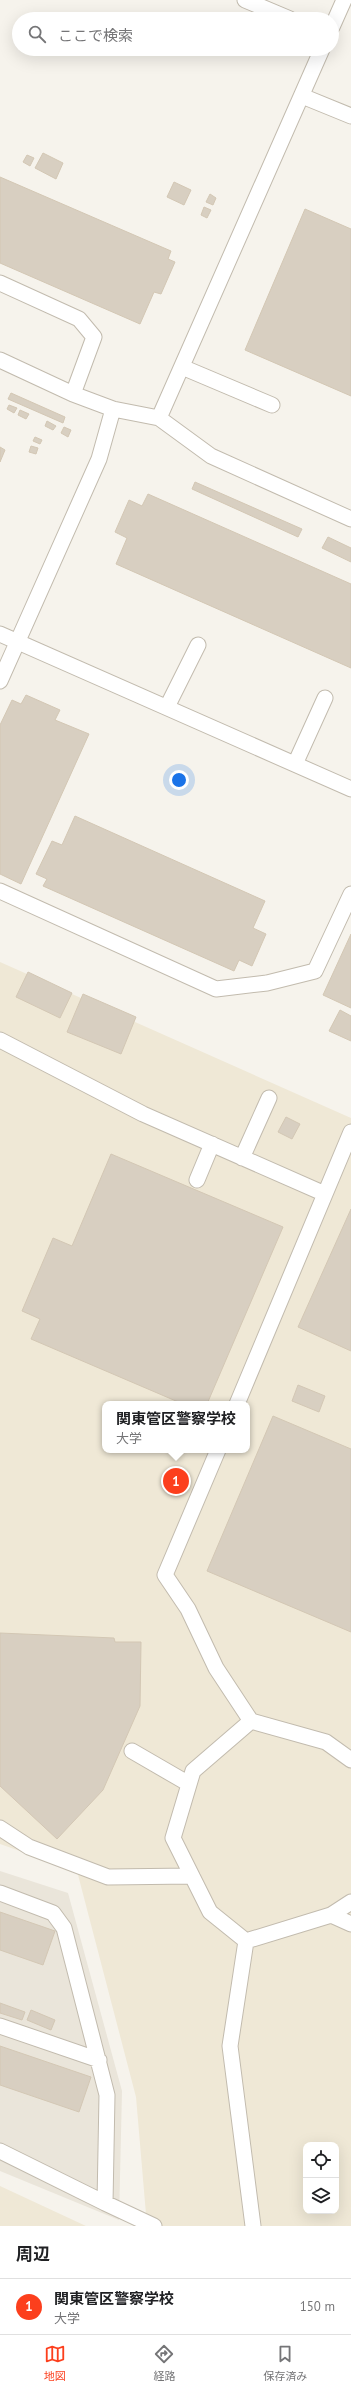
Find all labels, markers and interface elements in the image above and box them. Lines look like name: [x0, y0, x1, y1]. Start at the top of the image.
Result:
search box: [12, 12, 339, 56]
icon: search: [26, 23, 48, 45]
text: ここで検索: [58, 26, 133, 45]
your location: [169, 770, 189, 790]
popup: [102, 1401, 250, 1453]
text: 関東管区警察学校: [116, 1409, 236, 1428]
text: 大学: [116, 1430, 142, 1447]
pin: 1: [163, 1466, 189, 1496]
map controls: [303, 2142, 339, 2214]
button: locate: [303, 2142, 339, 2178]
button: layers: [303, 2178, 339, 2214]
text: 周辺: [16, 2243, 50, 2265]
text: 関東管区警察学校: [54, 2289, 174, 2308]
text: 1: [25, 2298, 33, 2315]
text: 150 m: [300, 2298, 335, 2315]
text: 大学: [54, 2310, 80, 2327]
tab: 地図: [44, 2343, 66, 2383]
tab: 経路: [153, 2343, 175, 2383]
tab: 保存済み: [263, 2343, 307, 2383]

